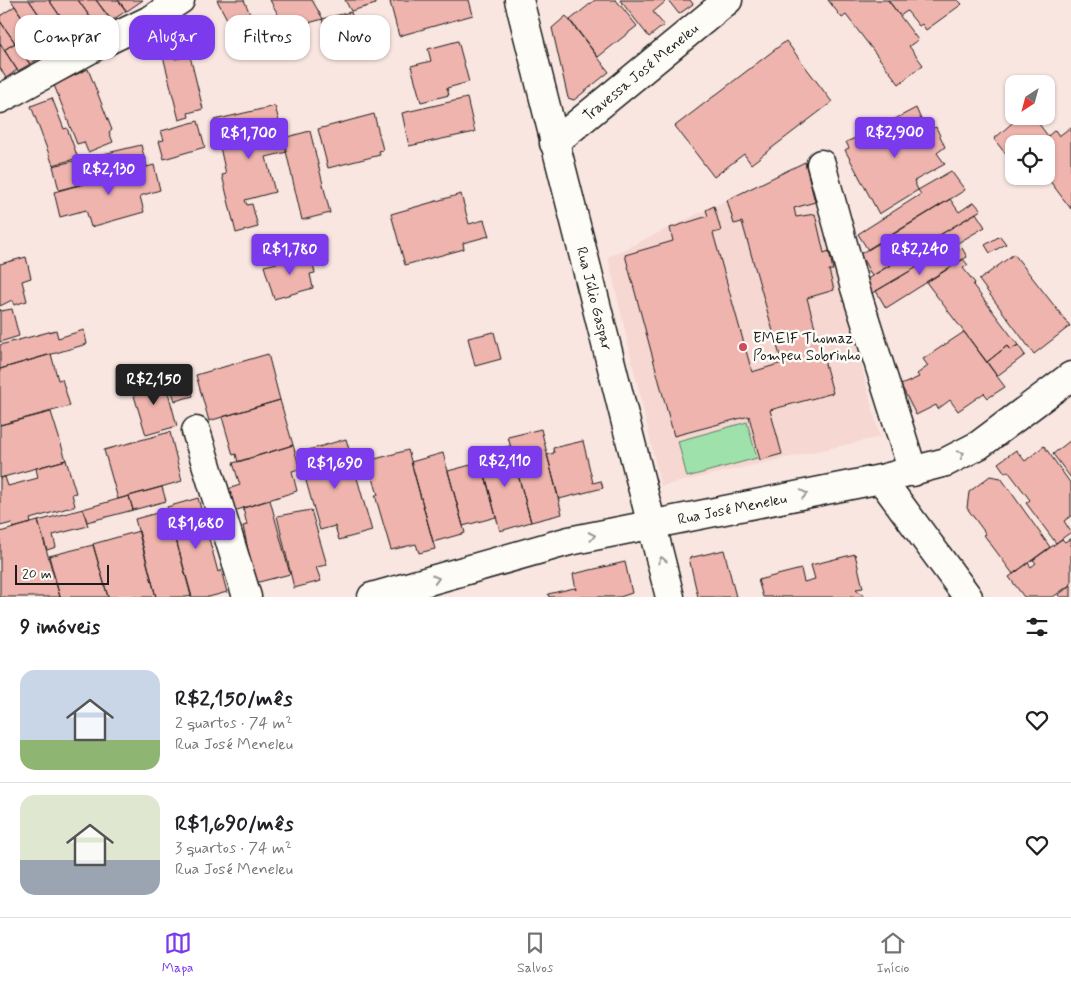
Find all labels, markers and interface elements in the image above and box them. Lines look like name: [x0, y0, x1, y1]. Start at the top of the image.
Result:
chip: Comprar: [15, 15, 119, 60]
chip: Alugar: [129, 15, 215, 60]
chip: Filtros: [225, 15, 310, 60]
chip: Novo: [320, 15, 390, 60]
street label: Travessa José Meneleu: [579, 19, 703, 126]
north arrow: [1005, 75, 1055, 125]
map controls: [1005, 75, 1055, 185]
pin: R$2,900: [849, 116, 941, 159]
pin: R$1,700: [203, 118, 295, 160]
text: R$2,900: [866, 122, 924, 143]
text: R$1,700: [221, 123, 277, 144]
button: locate: [1005, 135, 1055, 185]
pin: R$2,130: [63, 154, 155, 196]
text: R$2,130: [83, 159, 135, 180]
pin: R$1,780: [244, 234, 336, 276]
pin: R$2,240: [874, 234, 966, 276]
text: R$1,780: [263, 239, 318, 260]
text: R$2,240: [892, 239, 948, 260]
street label: Rua Júlio Gaspar: [571, 245, 616, 353]
place label: EMEIF Thomaz Pompeu Sobrinho: [753, 329, 860, 366]
marker: EMEIF Thomaz Pompeu Sobrinho: [737, 341, 749, 353]
pin: R$2,150: [108, 364, 200, 406]
text: R$2,150: [127, 369, 181, 390]
pin: R$2,110: [459, 446, 551, 488]
pin: R$1,690: [289, 448, 381, 490]
one-way arrow: [956, 450, 965, 460]
text: R$2,110: [479, 451, 531, 472]
text: R$1,690: [307, 453, 363, 474]
street label: Rua José Meneleu: [676, 489, 789, 530]
one-way arrow: [800, 490, 808, 500]
pin: R$1,680: [150, 508, 242, 550]
text: R$1,680: [168, 513, 224, 534]
one-way arrow: [588, 531, 597, 542]
one-way arrow: [657, 555, 668, 564]
scale bar: [15, 562, 109, 585]
text: 20 m: [22, 565, 52, 583]
one-way arrow: [431, 574, 440, 585]
text: 9 imóveis: [20, 613, 100, 641]
icon: filters: [1023, 613, 1051, 641]
text: R$2,150/mês: [175, 685, 293, 713]
icon: home: [60, 690, 120, 750]
icon: heart: [1023, 706, 1051, 734]
text: 2 quartos · 74 m²: [175, 713, 292, 734]
text: Rua José Meneleu: [175, 734, 293, 755]
text: R$1,690/mês: [175, 810, 294, 838]
icon: home: [60, 815, 120, 875]
icon: heart: [1023, 831, 1051, 859]
text: 3 quartos · 74 m²: [175, 838, 292, 859]
text: Rua José Meneleu: [175, 859, 293, 880]
tab: Mapa: [162, 929, 194, 977]
tab: Salvos: [517, 929, 553, 977]
tab: Início: [876, 929, 909, 977]

